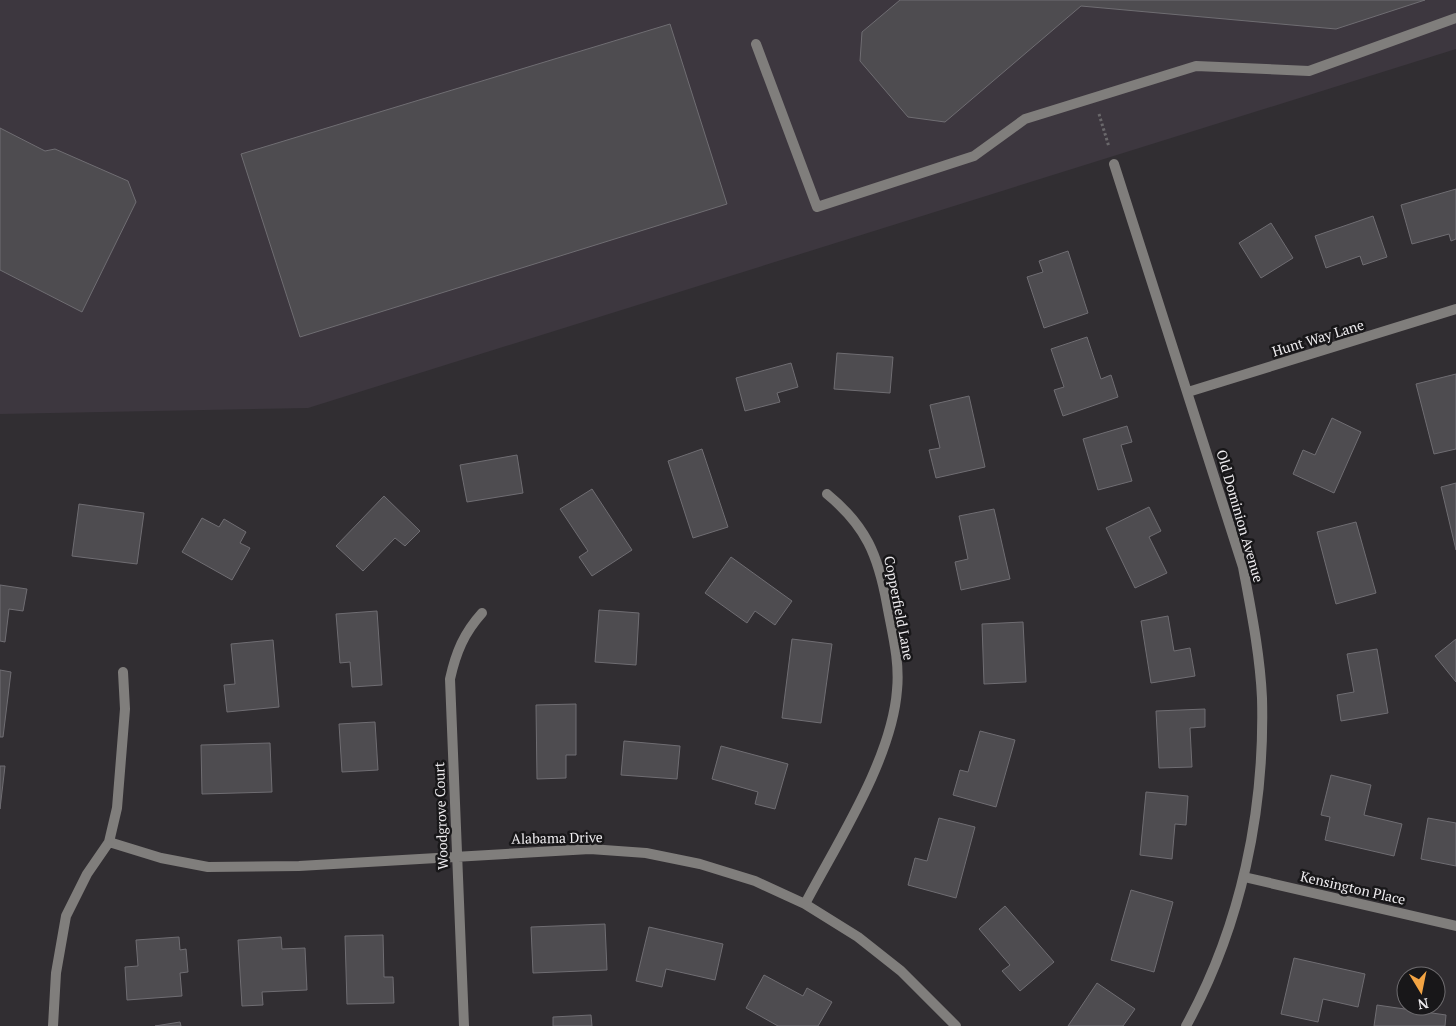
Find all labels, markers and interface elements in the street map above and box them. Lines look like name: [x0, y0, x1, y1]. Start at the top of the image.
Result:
street label: Hunt Way Lane: [1270, 315, 1366, 360]
street label: Old Dominion Avenue: [1212, 447, 1269, 584]
street label: Copperfield Lane: [880, 554, 919, 662]
street label: Woodgrove Court: [429, 761, 452, 870]
street label: Alabama Drive: [511, 827, 603, 848]
street label: Kensington Place: [1299, 866, 1408, 909]
north arrow: [1396, 966, 1446, 1016]
text: N: [1416, 994, 1430, 1015]

